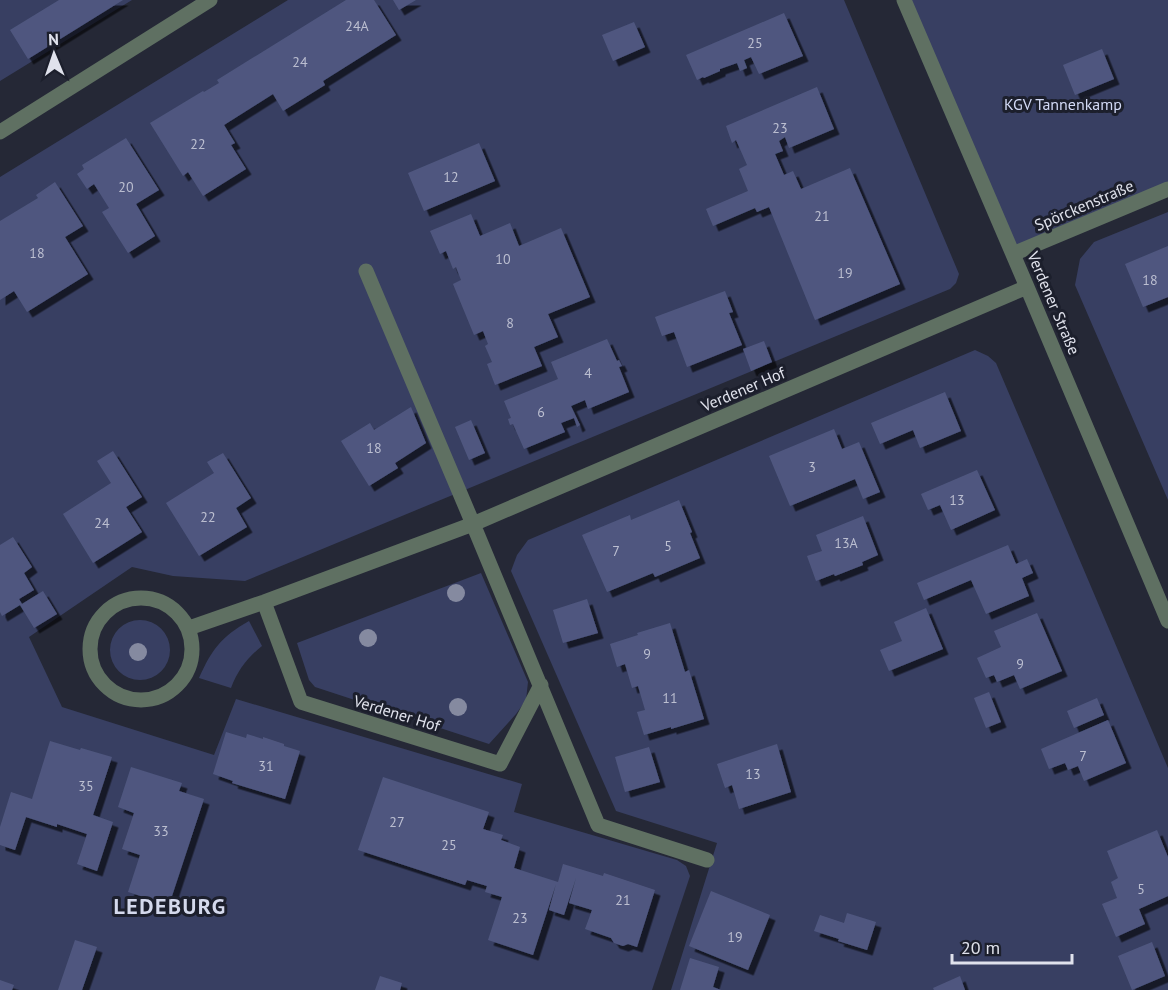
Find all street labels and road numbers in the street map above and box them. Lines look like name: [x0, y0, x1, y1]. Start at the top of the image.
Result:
street label: Spörckenstraße: [1031, 175, 1137, 235]
street label: Verdener Straße: [1023, 248, 1085, 358]
street label: Verdener Hof: [697, 362, 789, 416]
street label: Verdener Hof: [350, 690, 443, 736]

